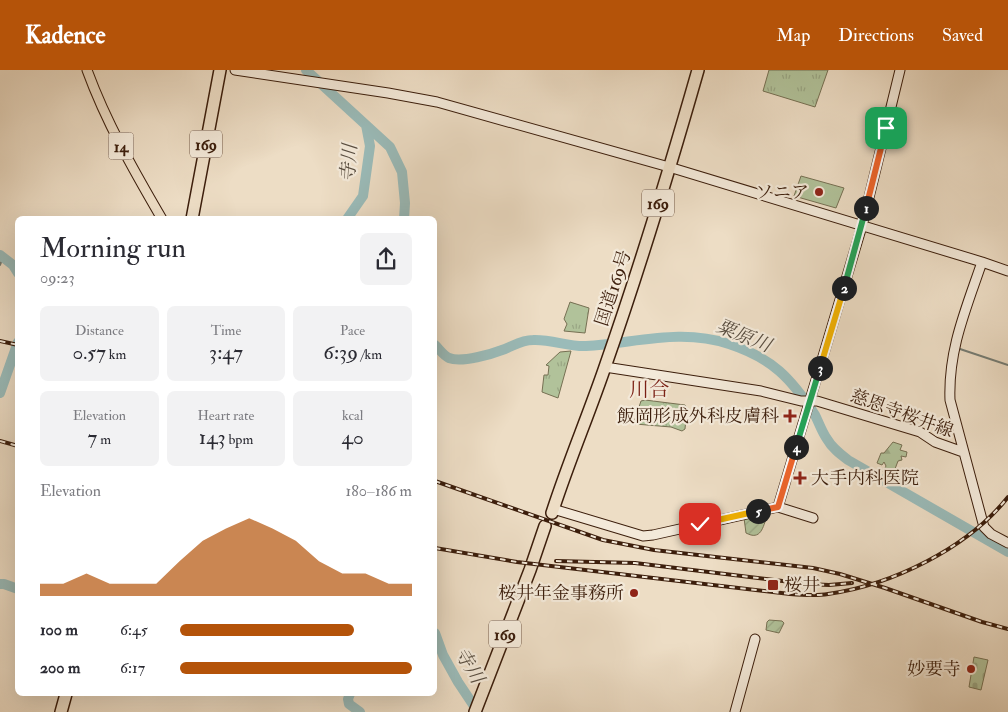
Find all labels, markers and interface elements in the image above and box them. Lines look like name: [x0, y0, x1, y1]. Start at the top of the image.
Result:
text: Kadence: [25, 20, 106, 51]
text: Map: [777, 24, 810, 47]
text: Directions: [838, 24, 914, 47]
text: Saved: [942, 24, 983, 47]
pin: [865, 107, 907, 149]
icon: arrive: [872, 114, 900, 142]
road number: 169: [190, 131, 222, 158]
road number: 14: [108, 132, 134, 160]
water label: 寺川: [336, 141, 362, 183]
place label: ソニア: [755, 181, 809, 204]
marker: ソニア: [813, 186, 825, 198]
road number: 169: [642, 190, 674, 216]
pin: 1: [854, 196, 878, 220]
text: 1: [864, 200, 869, 217]
text: Morning run: [40, 231, 186, 266]
button: share: [360, 233, 412, 285]
street label: 国道169号: [590, 247, 637, 329]
text: 09:23: [40, 268, 75, 288]
pin: 2: [832, 276, 856, 300]
text: 2: [841, 280, 848, 297]
water label: 粟原川: [713, 314, 776, 358]
text: Distance: [75, 322, 124, 339]
text: Time: [211, 322, 241, 339]
text: Pace: [340, 322, 365, 339]
text: 0.57: [72, 339, 106, 366]
text: 3:47: [209, 339, 243, 366]
text: 6:39: [323, 339, 358, 366]
text: km: [106, 346, 126, 363]
text: /km: [358, 346, 382, 363]
pin: 3: [808, 356, 832, 380]
text: 3: [818, 360, 823, 377]
district label: 川合: [629, 377, 669, 402]
street label: 慈恩寺桜井線: [847, 384, 957, 443]
place label: 飯岡形成外科皮膚科: [617, 405, 779, 428]
text: Elevation: [73, 407, 126, 424]
text: Heart rate: [197, 407, 254, 424]
text: kcal: [342, 407, 363, 424]
marker: 飯岡形成外科皮膚科: [783, 409, 797, 423]
text: 7: [88, 424, 97, 451]
text: 143: [199, 424, 226, 451]
text: 40: [342, 424, 364, 451]
text: m: [97, 431, 111, 448]
text: bpm: [226, 431, 253, 448]
pin: 4: [784, 434, 808, 460]
text: 4: [793, 439, 800, 456]
place label: 大手内科医院: [811, 467, 919, 490]
marker: 大手内科医院: [793, 471, 807, 485]
text: Elevation: [40, 481, 101, 501]
text: 180–186 m: [345, 481, 412, 501]
pin: 5: [746, 498, 770, 524]
pin: [679, 503, 721, 545]
text: 5: [755, 503, 762, 520]
icon: check: [686, 510, 714, 538]
place label: 桜井: [784, 574, 820, 597]
marker: 桜井: [766, 578, 780, 592]
place label: 桜井年金事務所: [498, 582, 624, 605]
marker: 桜井年金事務所: [628, 587, 640, 599]
text: 100 m: [40, 620, 78, 640]
text: 6:45: [120, 620, 148, 640]
road number: 169: [489, 620, 521, 648]
water label: 寺川: [449, 643, 490, 690]
text: 200 m: [40, 658, 80, 678]
text: 6:17: [120, 658, 145, 678]
place label: 妙要寺: [907, 658, 961, 681]
marker: 妙要寺: [965, 663, 977, 675]

